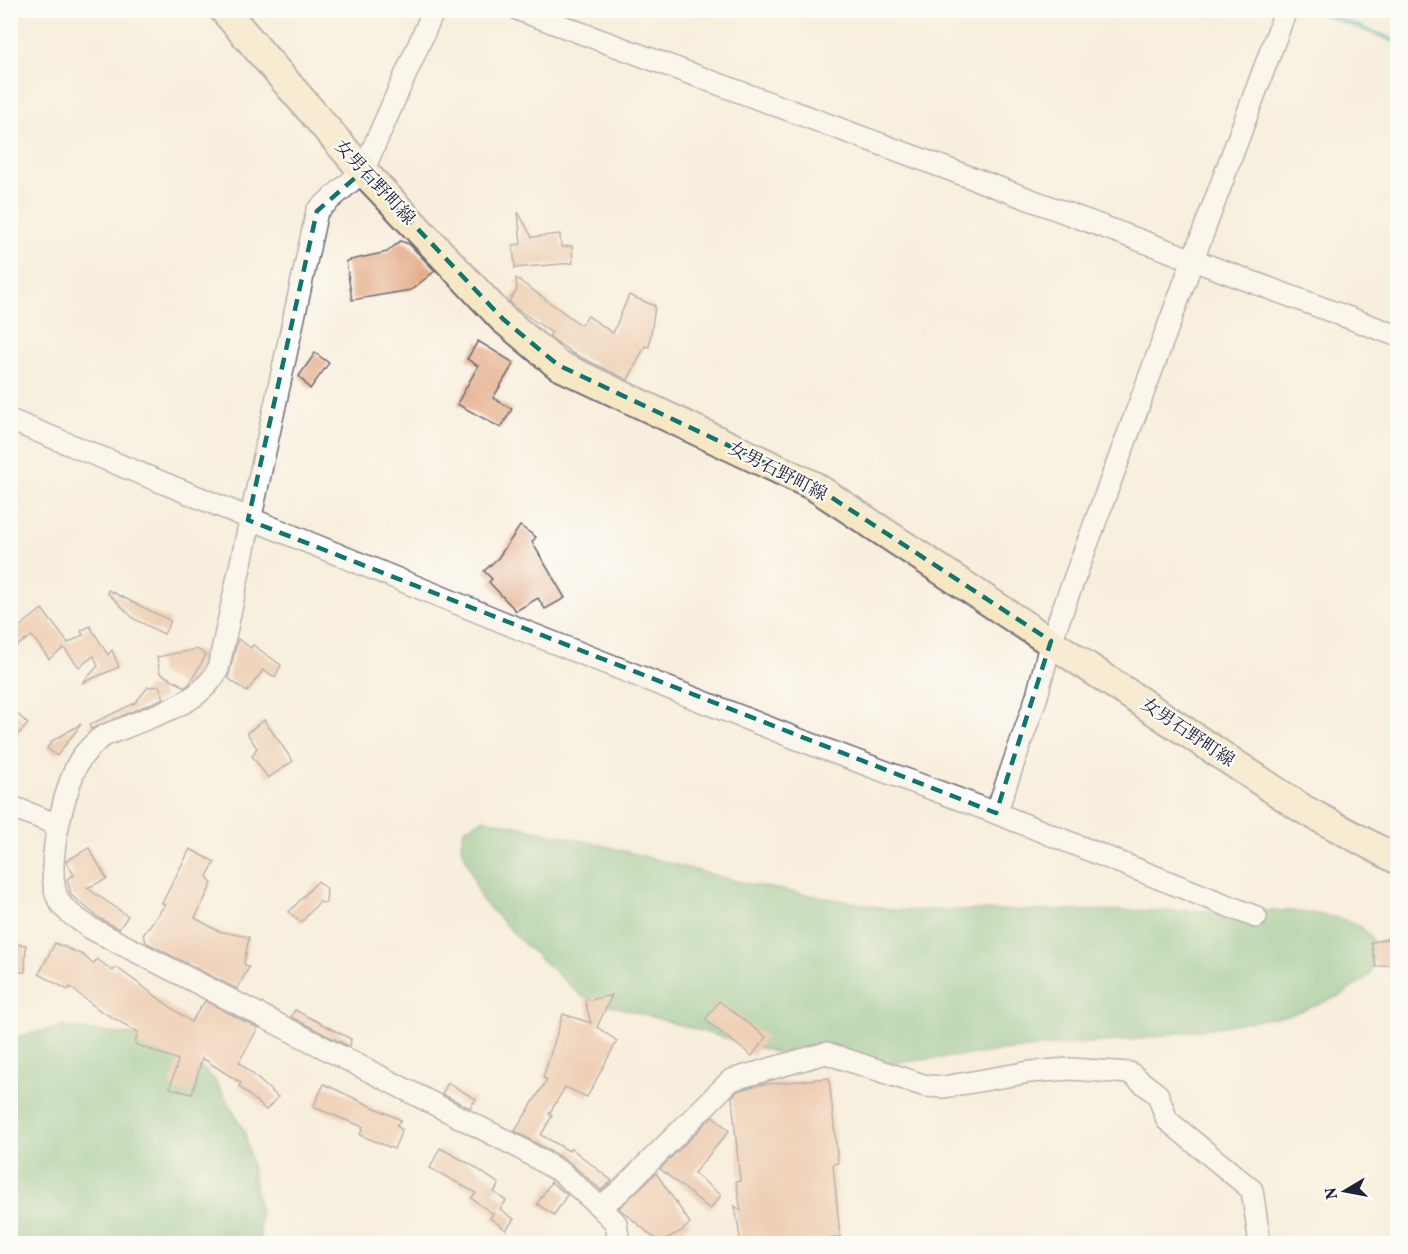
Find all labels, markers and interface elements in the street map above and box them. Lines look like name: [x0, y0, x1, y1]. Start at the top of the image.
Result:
street label: 女男石野町線: [328, 135, 420, 231]
street label: 女男石野町線: [724, 437, 831, 508]
street label: 女男石野町線: [1135, 693, 1239, 774]
north arrow: [1315, 1161, 1375, 1221]
text: N: [1320, 1185, 1344, 1201]

